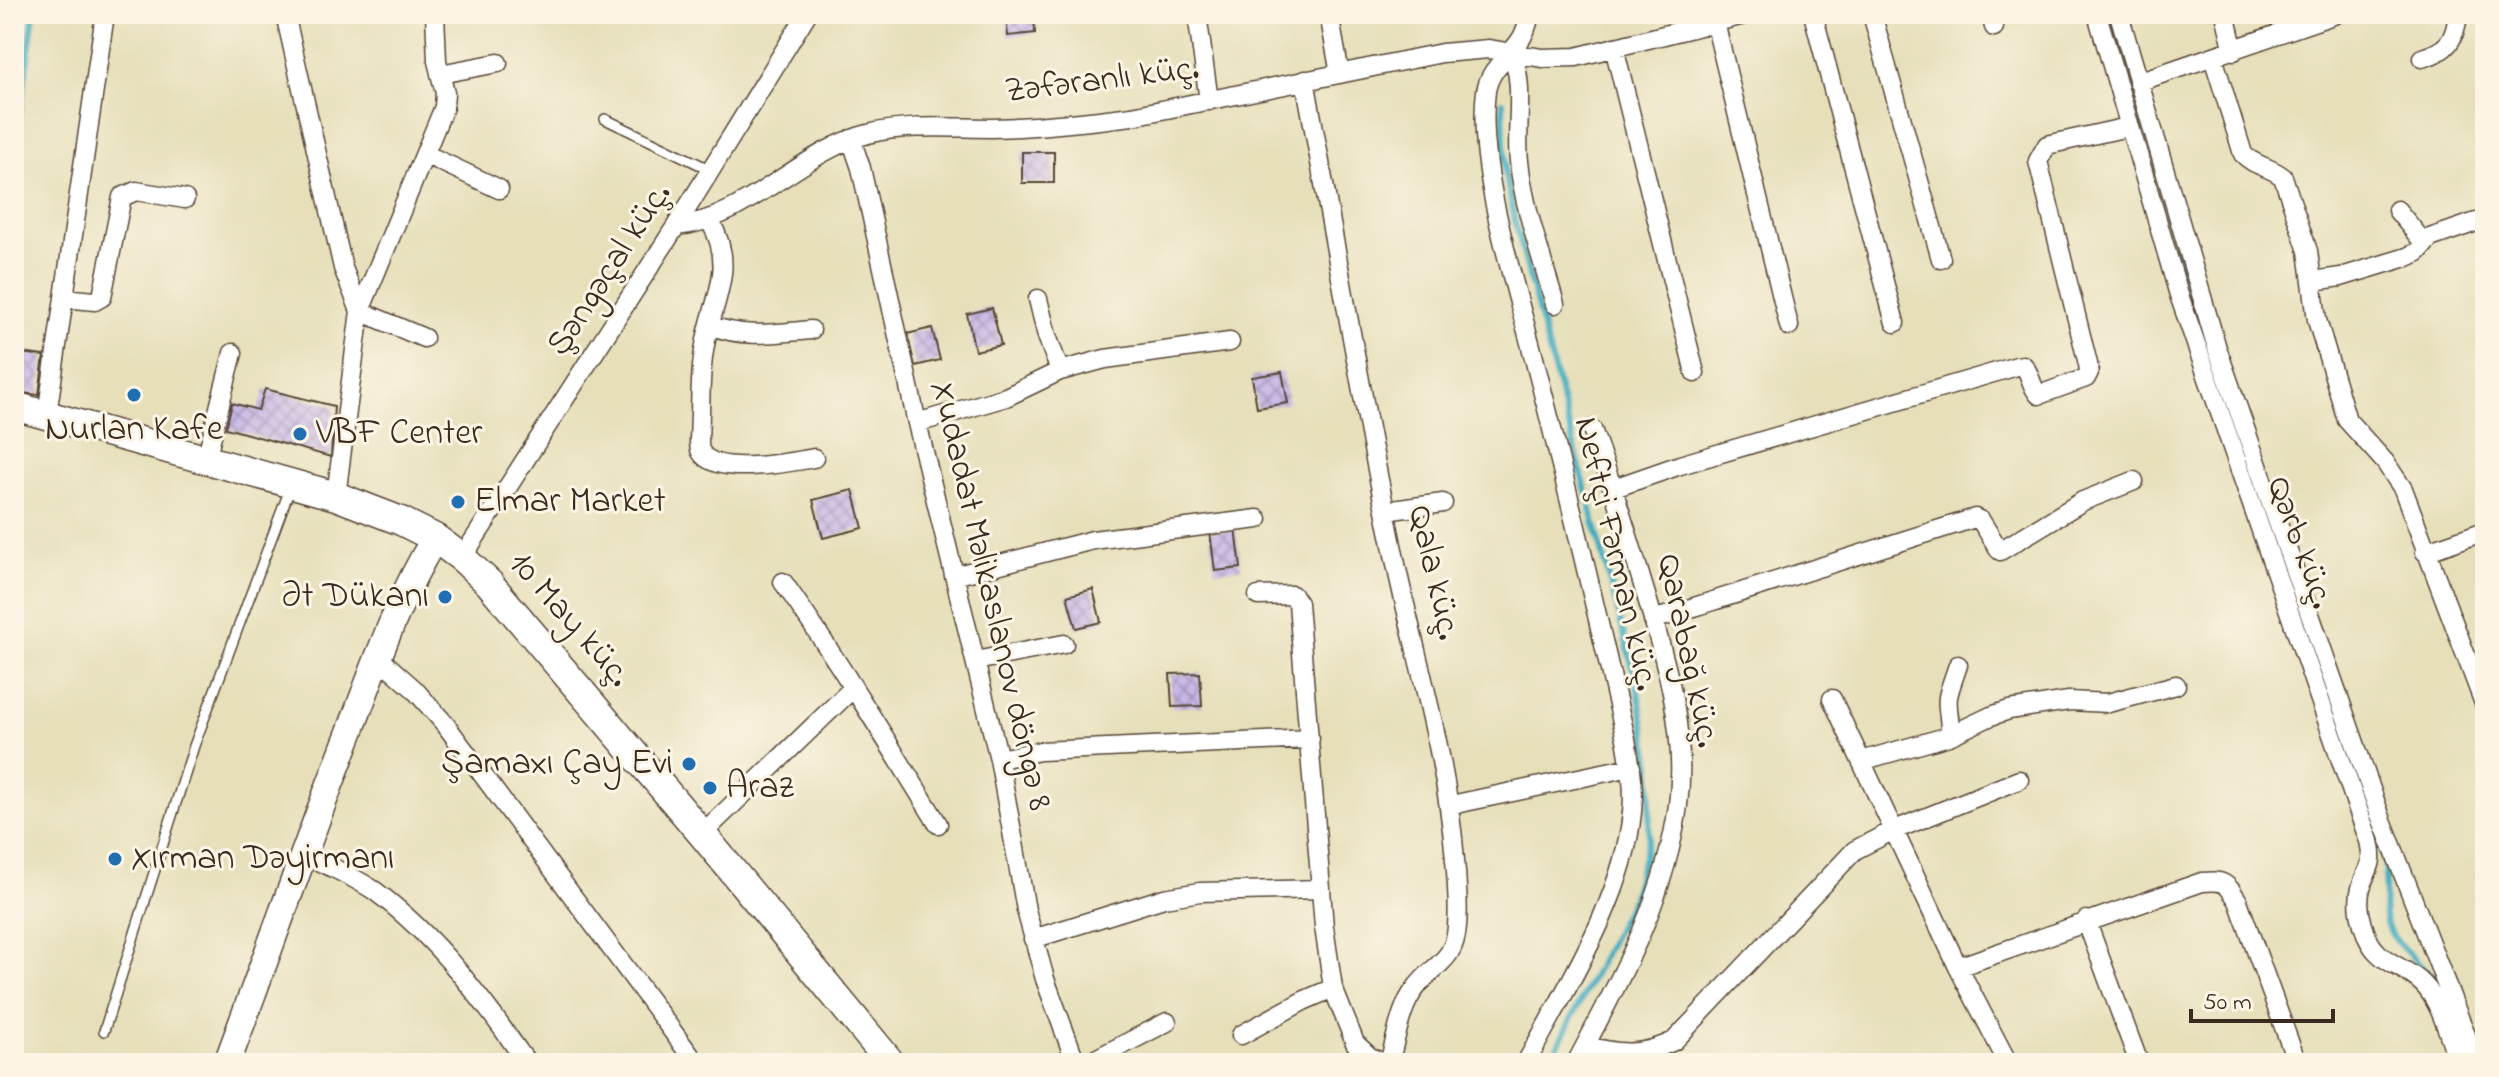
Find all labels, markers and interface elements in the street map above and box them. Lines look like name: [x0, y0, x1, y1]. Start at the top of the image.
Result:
street label: Zəfəranlı küç.: [1002, 43, 1202, 119]
street label: Şəngəçal küç.: [534, 173, 686, 367]
street label: Xudadat Məlikaslanov döngə 8: [915, 376, 1065, 816]
marker: Nurlan Kafe: [125, 386, 143, 404]
place label: Nurlan Kafe: [45, 404, 224, 457]
place label: VBF Center: [315, 408, 483, 461]
street label: Neftçi Fərman küç.: [1558, 412, 1672, 696]
marker: VBF Center: [291, 425, 309, 443]
street label: Qərb küç.: [2251, 469, 2347, 617]
place label: Elmar Market: [474, 476, 666, 529]
marker: Elmar Market: [449, 493, 467, 511]
street label: Qala küç.: [1392, 500, 1474, 646]
street label: 10 May küç.: [495, 540, 643, 700]
street label: Qarabağ küç.: [1641, 549, 1733, 753]
place label: Ət Dükanı: [281, 571, 429, 624]
marker: Ət Dükanı: [436, 588, 454, 606]
place label: Şamaxı Çay Evi: [441, 738, 673, 791]
marker: Şamaxı Çay Evi: [680, 755, 698, 773]
place label: Araz: [726, 762, 795, 815]
marker: Araz: [701, 779, 719, 797]
place label: Xırman Dəyirmanı: [131, 833, 395, 886]
marker: Xırman Dəyirmanı: [106, 850, 124, 868]
scale bar: [2191, 973, 2333, 1023]
text: 50 m: [2203, 986, 2252, 1021]

